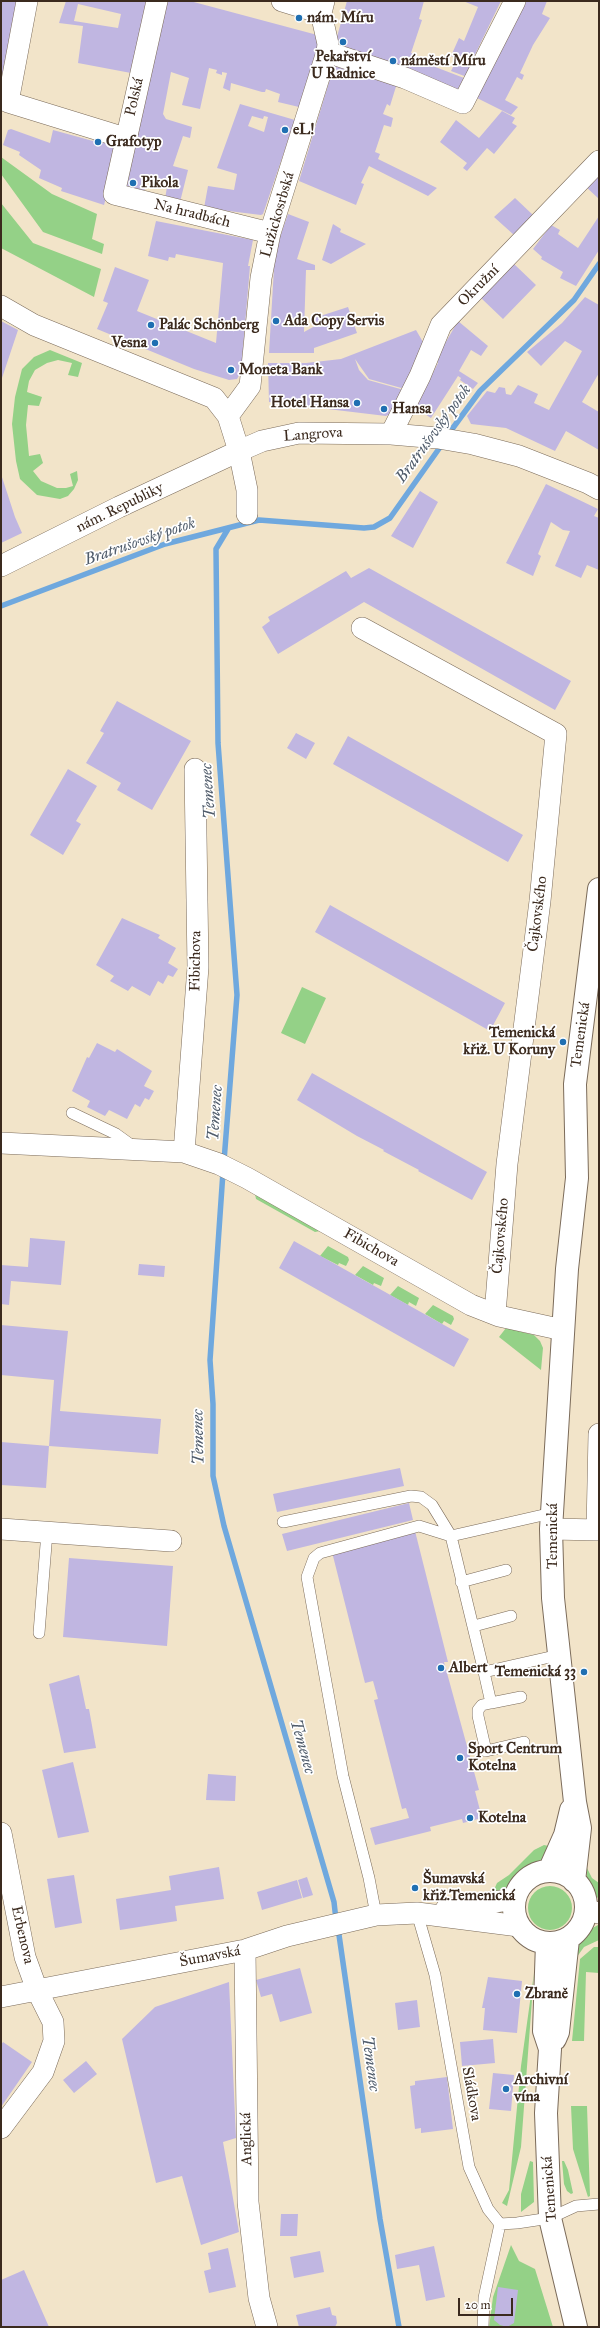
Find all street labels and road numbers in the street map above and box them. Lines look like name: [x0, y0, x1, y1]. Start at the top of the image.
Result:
street label: Polská: [122, 76, 148, 118]
street label: Lužickosrbská: [257, 170, 299, 260]
street label: Na hradbách: [152, 196, 232, 232]
street label: Okružní: [455, 262, 503, 310]
street label: Langrova: [283, 424, 343, 446]
street label: nám. Republiky: [73, 479, 167, 537]
street label: Čajkovského: [524, 875, 552, 953]
street label: Fibichova: [186, 930, 206, 992]
street label: Temenická: [568, 1001, 594, 1069]
street label: Čajkovského: [489, 1197, 513, 1275]
street label: Fibichova: [340, 1225, 402, 1271]
street label: Temenická: [544, 1503, 562, 1569]
street label: Erbenova: [7, 1904, 37, 1966]
street label: Šumavská: [178, 1942, 242, 1972]
street label: Sládkova: [457, 2066, 485, 2122]
street label: Anglická: [238, 2112, 256, 2166]
street label: Temenická: [539, 2155, 561, 2223]

